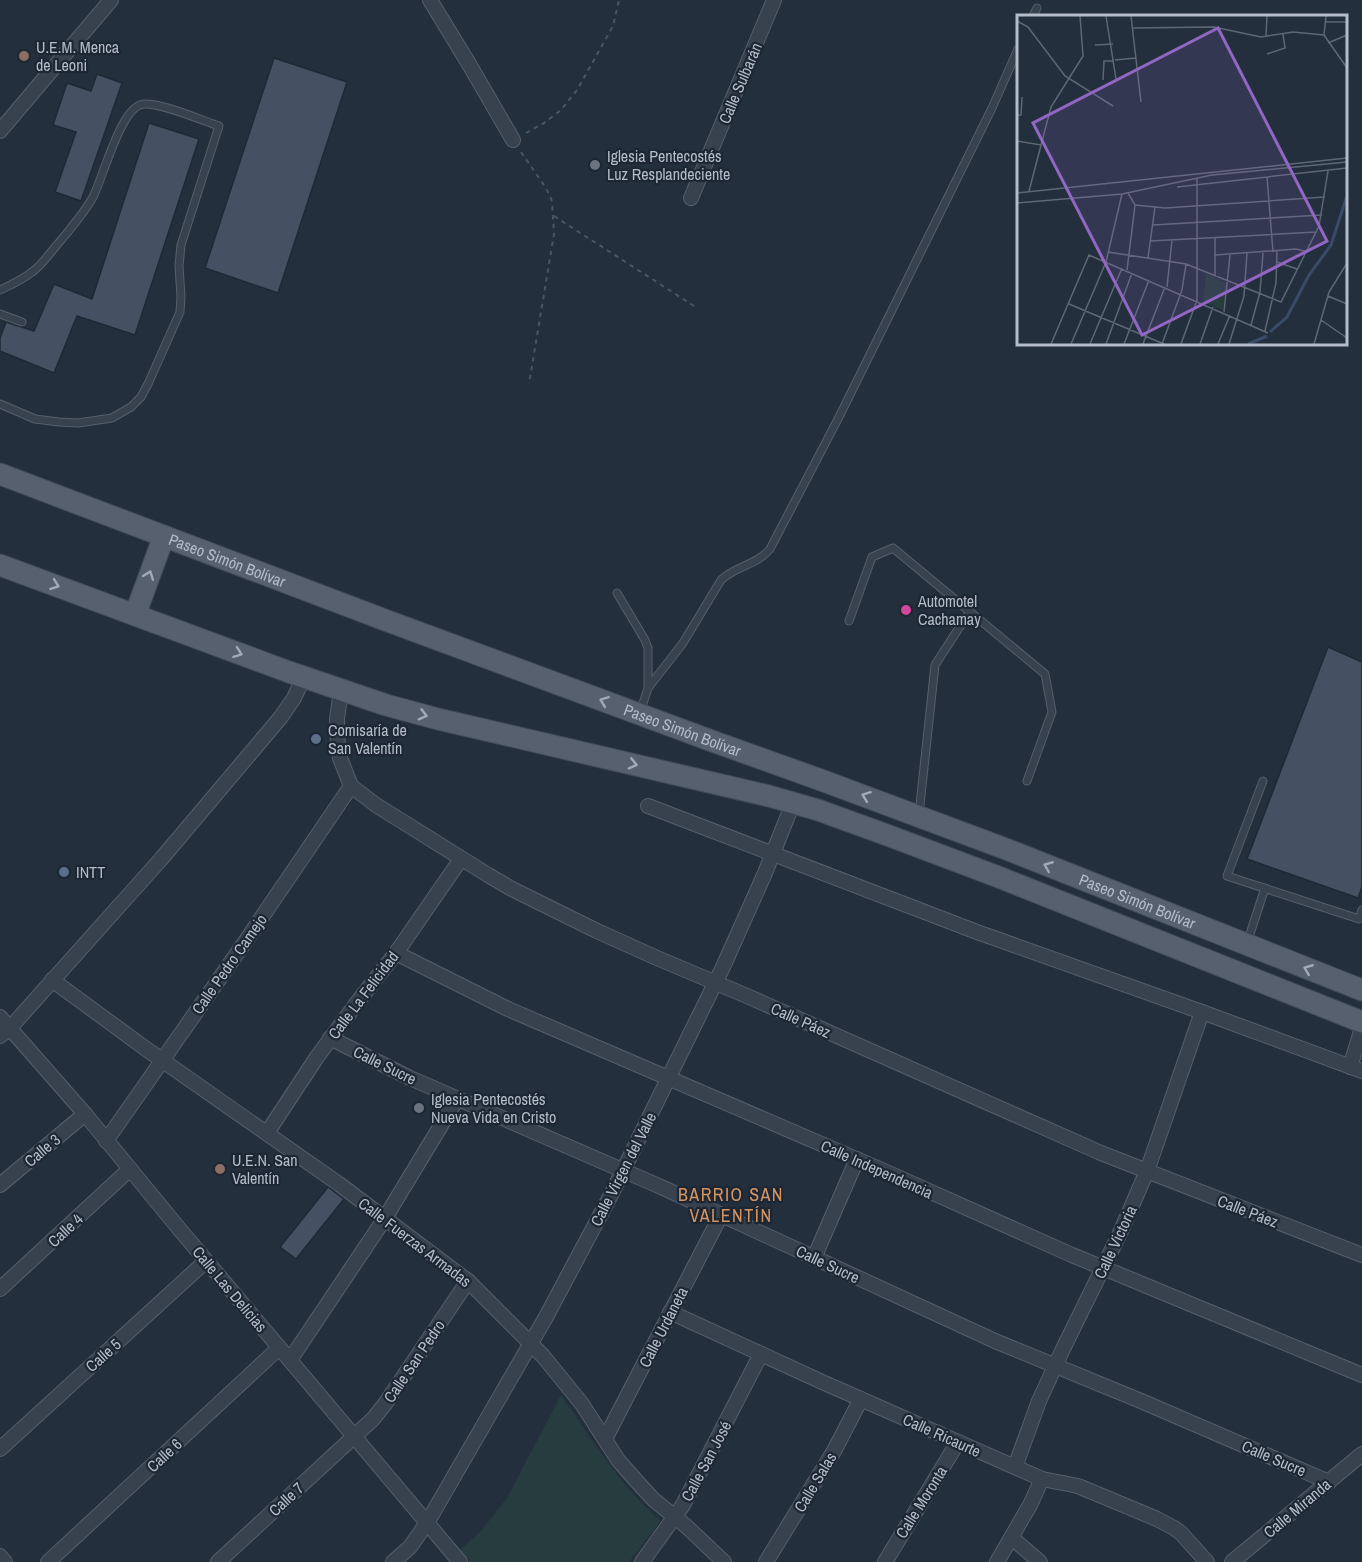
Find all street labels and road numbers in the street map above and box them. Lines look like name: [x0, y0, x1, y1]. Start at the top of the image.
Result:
street label: Calle Sulbarán: [713, 39, 767, 127]
street label: Paseo Simón Bolívar: [166, 528, 289, 593]
street label: Paseo Simón Bolívar: [621, 698, 745, 762]
street label: Paseo Simón Bolívar: [1076, 868, 1199, 934]
street label: Calle Pedro Camejo: [186, 910, 272, 1018]
street label: Calle La Felicidad: [323, 946, 403, 1044]
street label: Calle Páez: [768, 997, 835, 1043]
street label: Calle Sucre: [350, 1040, 420, 1090]
street label: Calle Virgen del Valle: [585, 1108, 661, 1230]
street label: Calle 3: [19, 1128, 65, 1172]
street label: Calle Independencia: [818, 1134, 937, 1204]
street label: Calle Páez: [1214, 1189, 1282, 1233]
street label: Calle Fuerzas Armadas: [354, 1192, 476, 1292]
street label: Calle Victoria: [1088, 1201, 1142, 1282]
street label: Calle 4: [43, 1208, 87, 1252]
street label: Calle Sucre: [793, 1240, 863, 1288]
street label: Calle Las Delicias: [188, 1241, 272, 1337]
street label: Calle Urdaneta: [633, 1282, 693, 1371]
street label: Calle San Pedro: [378, 1315, 450, 1407]
street label: Calle 5: [80, 1333, 126, 1377]
street label: Calle Ricaurte: [900, 1408, 984, 1462]
street label: Calle San José: [676, 1417, 736, 1505]
street label: Calle 6: [142, 1433, 186, 1477]
street label: Calle Sucre: [1238, 1435, 1310, 1481]
street label: Calle Salas: [788, 1448, 842, 1516]
street label: Calle Moronta: [890, 1461, 952, 1542]
street label: Calle Miranda: [1259, 1473, 1336, 1543]
street label: Calle 7: [264, 1477, 308, 1521]

